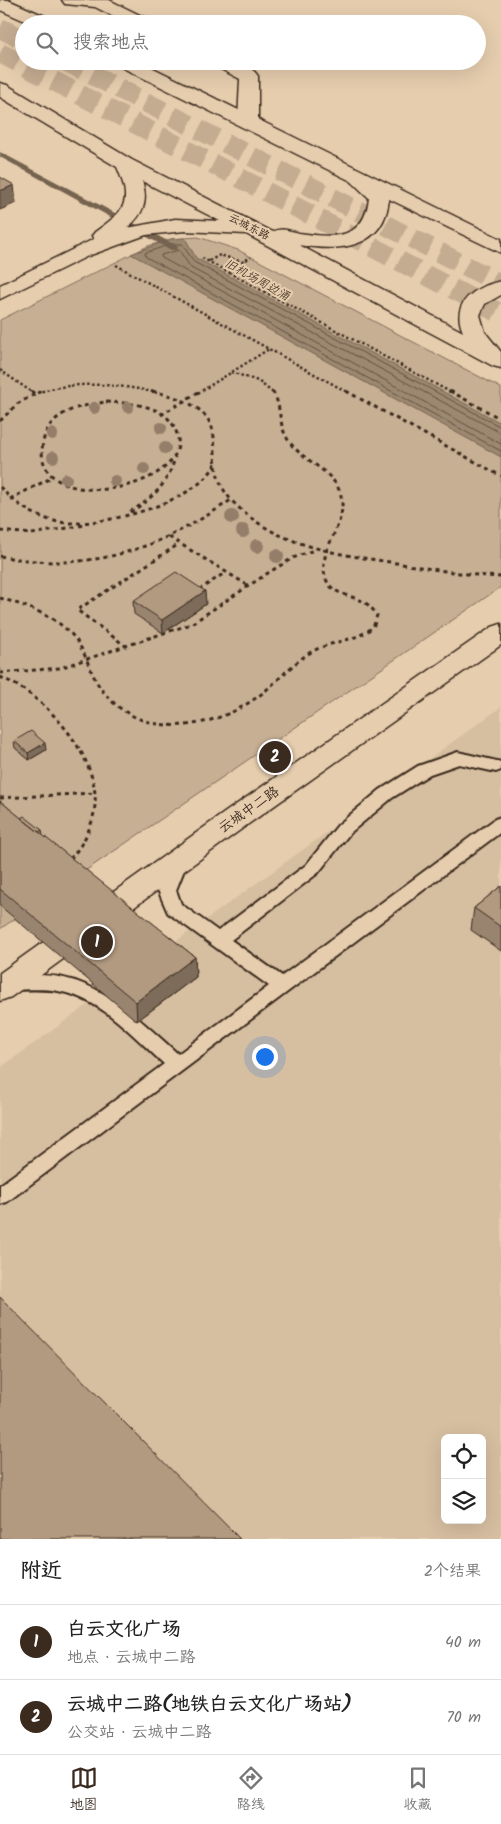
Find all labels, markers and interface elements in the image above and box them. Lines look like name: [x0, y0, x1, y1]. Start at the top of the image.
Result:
search box: [15, 15, 486, 70]
text: 搜索地点: [73, 28, 149, 58]
icon: search: [33, 29, 61, 57]
street label: 云城东路: [225, 209, 273, 245]
water label: 旧机场周边涌: [221, 254, 294, 306]
pin: 2: [259, 738, 291, 776]
street label: 云城中二路: [214, 781, 284, 839]
pin: 1: [81, 923, 113, 961]
your location: [252, 1044, 278, 1070]
map controls: [441, 1434, 486, 1524]
button: locate: [441, 1434, 486, 1479]
button: layers: [441, 1479, 486, 1524]
text: 附近: [20, 1555, 62, 1588]
text: 2个结果: [424, 1559, 481, 1584]
text: 白云文化广场: [67, 1615, 181, 1645]
text: 1: [34, 1630, 38, 1655]
text: 40 m: [445, 1630, 481, 1655]
text: 地点 · 云城中二路: [67, 1645, 196, 1670]
text: 云城中二路(地铁白云文化广场站): [67, 1690, 352, 1720]
text: 2: [31, 1705, 41, 1730]
text: 70 m: [446, 1705, 481, 1730]
text: 公交站 · 云城中二路: [67, 1720, 212, 1745]
tab: 地图: [70, 1764, 98, 1816]
tab: 路线: [237, 1764, 265, 1816]
tab: 收藏: [404, 1764, 432, 1816]

